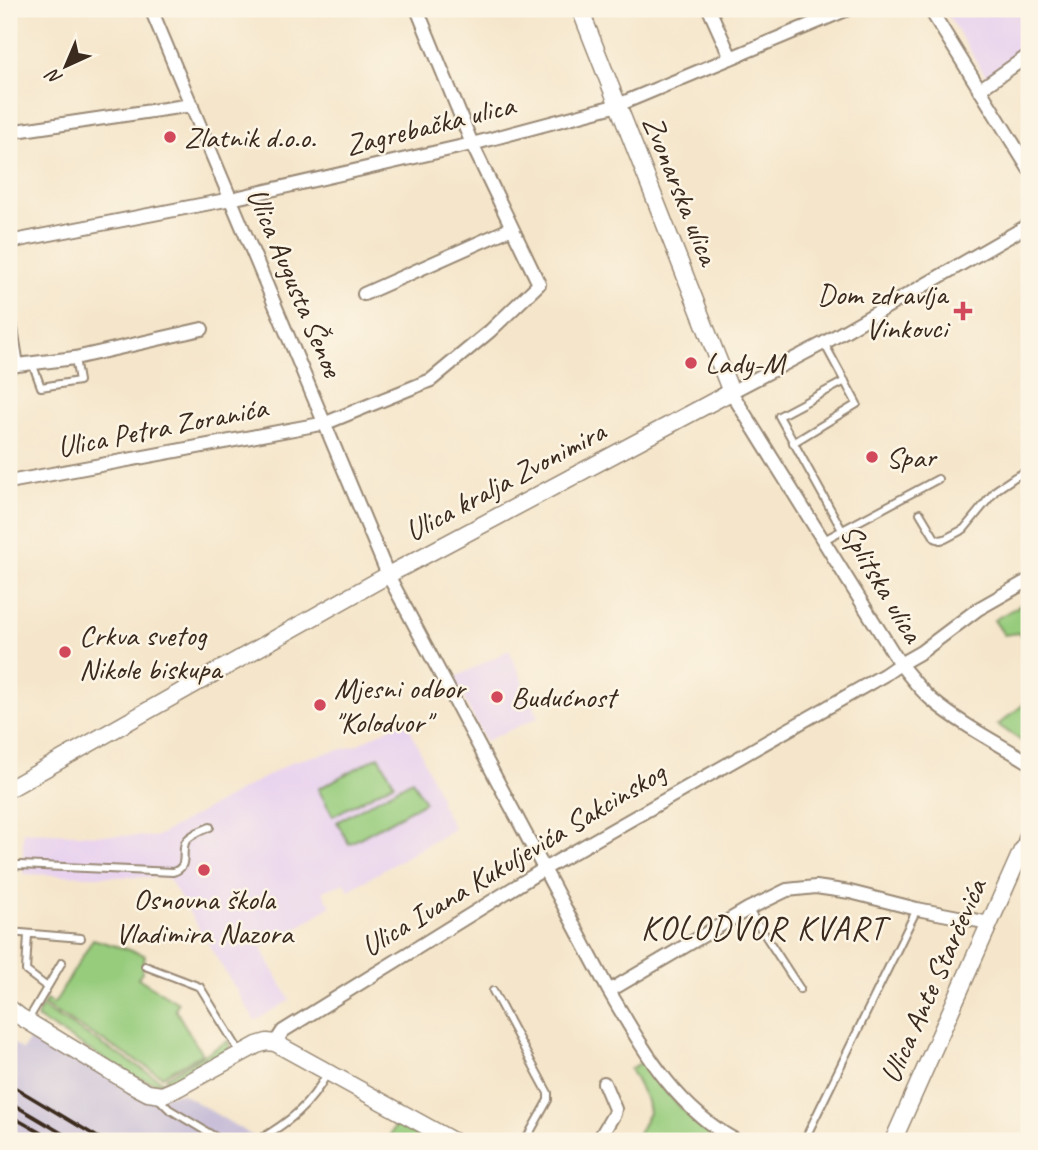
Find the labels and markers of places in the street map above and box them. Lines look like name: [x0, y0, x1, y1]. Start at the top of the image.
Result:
place label: Zlatnik d.o.o.: [184, 118, 316, 156]
marker: Zlatnik d.o.o.: [162, 129, 178, 145]
place label: Dom zdravlja Vinkovci: [817, 275, 950, 347]
marker: Dom zdravlja Vinkovci: [953, 301, 973, 321]
place label: Lady-M: [705, 344, 787, 382]
marker: Lady-M: [683, 355, 699, 371]
place label: Spar: [886, 438, 938, 476]
marker: Spar: [864, 449, 880, 465]
place label: Crkva svetog Nikole biskupa: [79, 616, 224, 688]
marker: Crkva svetog Nikole biskupa: [57, 644, 73, 660]
place label: Mjesni odbor "Kolodvor": [334, 669, 467, 741]
place label: Budućnost: [511, 678, 620, 716]
marker: Budućnost: [489, 689, 505, 705]
marker: Mjesni odbor "Kolodvor": [312, 697, 328, 713]
marker: Osnovna škola Vladimira Nazora: [196, 862, 212, 878]
place label: Osnovna škola Vladimira Nazora: [115, 880, 295, 952]

